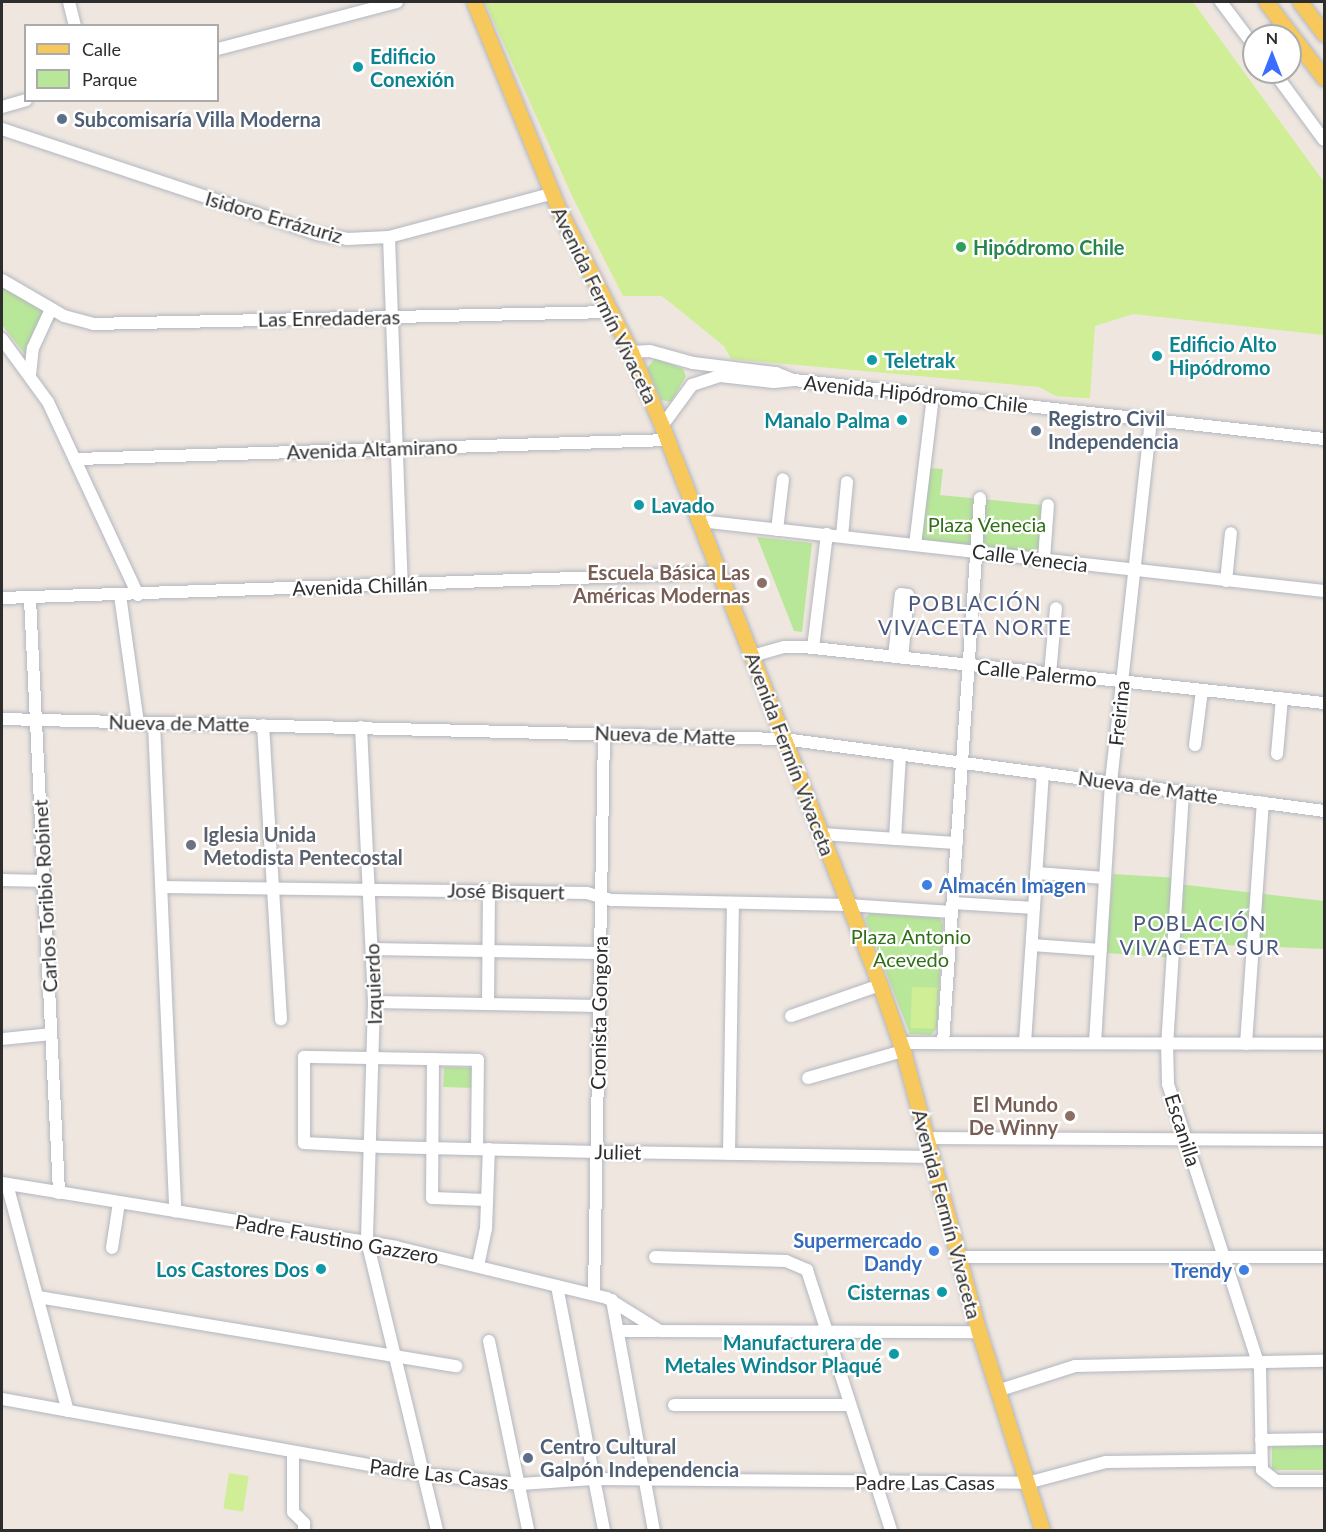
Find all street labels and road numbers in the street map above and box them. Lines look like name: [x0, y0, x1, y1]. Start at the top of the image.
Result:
street label: Isidoro Errázuriz: [203, 186, 345, 248]
street label: Avenida Fermín Vivaceta: [547, 202, 663, 408]
street label: Las Enredaderas: [258, 305, 400, 331]
street label: Avenida Hipódromo Chile: [803, 370, 1029, 418]
street label: Avenida Altamirano: [286, 434, 458, 464]
street label: Calle Venecia: [970, 539, 1090, 577]
street label: Avenida Chillán: [292, 572, 428, 600]
street label: Avenida Fermín Vivaceta: [740, 649, 840, 859]
street label: Calle Palermo: [976, 655, 1098, 691]
street label: Freirina: [1104, 679, 1134, 747]
street label: Nueva de Matte: [108, 710, 250, 736]
street label: Nueva de Matte: [594, 721, 736, 749]
street label: Nueva de Matte: [1077, 765, 1219, 809]
street label: Carlos Toribio Robinet: [28, 799, 62, 993]
street label: José Bisquert: [447, 878, 565, 904]
street label: Cronista Gongora: [586, 936, 612, 1090]
street label: Izquierdo: [360, 943, 386, 1025]
street label: Escanilla: [1160, 1091, 1206, 1169]
street label: Avenida Fermín Vivaceta: [907, 1106, 987, 1322]
street label: Juliet: [595, 1140, 641, 1164]
street label: Padre Faustino Gazzero: [233, 1209, 441, 1269]
street label: Padre Las Casas: [368, 1454, 510, 1494]
street label: Padre Las Casas: [855, 1470, 995, 1494]

